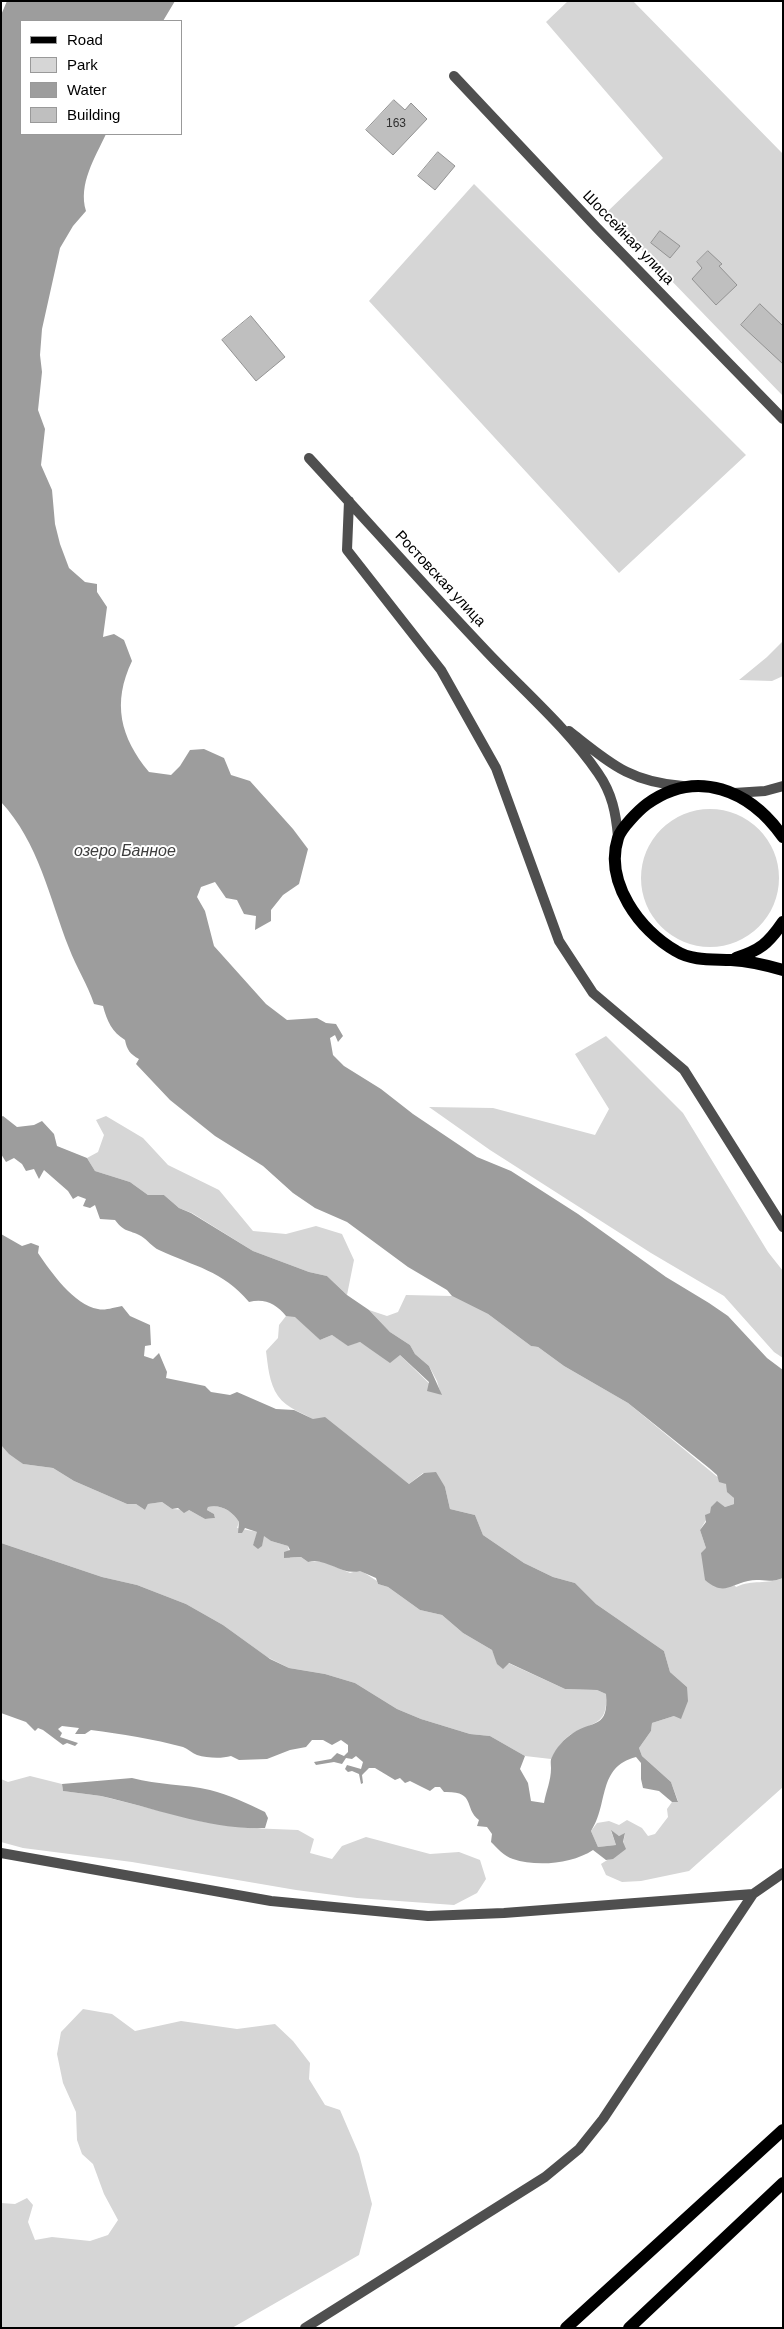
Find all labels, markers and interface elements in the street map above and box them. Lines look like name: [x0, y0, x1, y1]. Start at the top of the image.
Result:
legend: [20, 20, 182, 135]
text: Road: [67, 31, 103, 48]
text: Park: [67, 56, 98, 73]
text: Water: [67, 81, 106, 98]
text: Building: [67, 106, 120, 123]
house number: 163: [386, 117, 406, 131]
street label: Шоссейная улица: [578, 187, 678, 289]
street label: Ростовская улица: [391, 527, 489, 631]
water label: озеро Банное: [74, 842, 176, 862]

